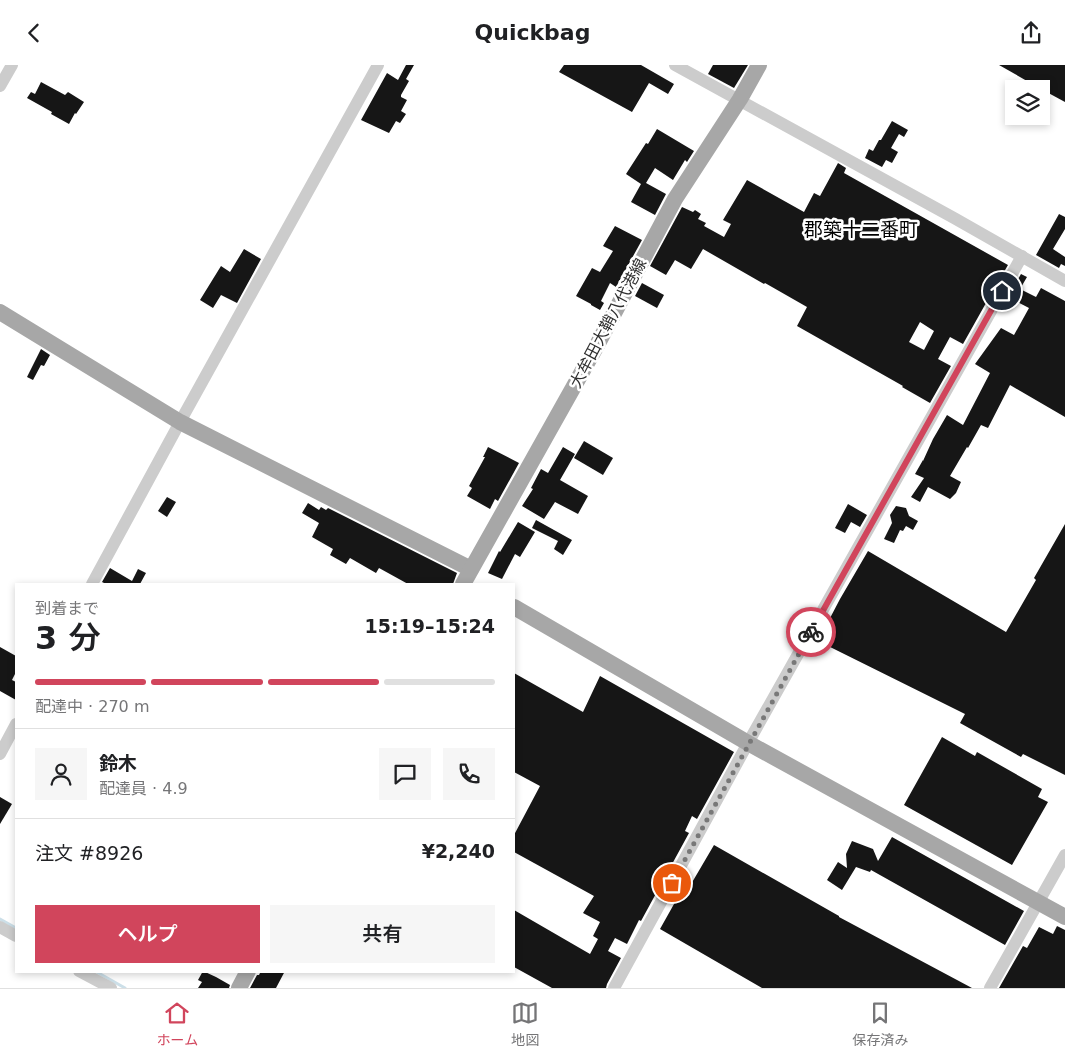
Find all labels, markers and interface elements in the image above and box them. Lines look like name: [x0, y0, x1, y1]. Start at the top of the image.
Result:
icon: back: [20, 19, 48, 47]
icon: share: [1017, 19, 1045, 47]
text: Quickbag: [475, 20, 590, 45]
map controls: [1005, 80, 1050, 125]
button: layers: [1005, 80, 1050, 125]
district label: 郡築十二番町: [804, 218, 918, 240]
street label: 大牟田大鞘八代港線: [566, 255, 650, 391]
pin: [981, 270, 1023, 312]
icon: home: [988, 277, 1016, 305]
text: 到着まで: [35, 599, 99, 618]
courier: [786, 607, 836, 657]
text: 15:19–15:24: [365, 615, 495, 637]
icon: bike: [797, 618, 825, 646]
text: 3 分: [35, 619, 100, 657]
text: 配達中 · 270 m: [35, 697, 149, 716]
button: person: [35, 748, 87, 800]
button: chat: [379, 748, 431, 800]
button: phone: [443, 748, 495, 800]
text: 鈴木: [99, 752, 137, 774]
text: 配達員 · 4.9: [99, 779, 188, 798]
text: ¥2,240: [422, 840, 495, 862]
text: 注文 #8926: [35, 842, 143, 864]
pin: [651, 862, 693, 904]
icon: bag: [658, 869, 686, 897]
button: ヘルプ: [35, 905, 260, 963]
button: 共有: [270, 905, 495, 963]
tab: ホーム: [157, 999, 198, 1049]
tab: 地図: [511, 999, 539, 1049]
tab: 保存済み: [852, 999, 908, 1049]

